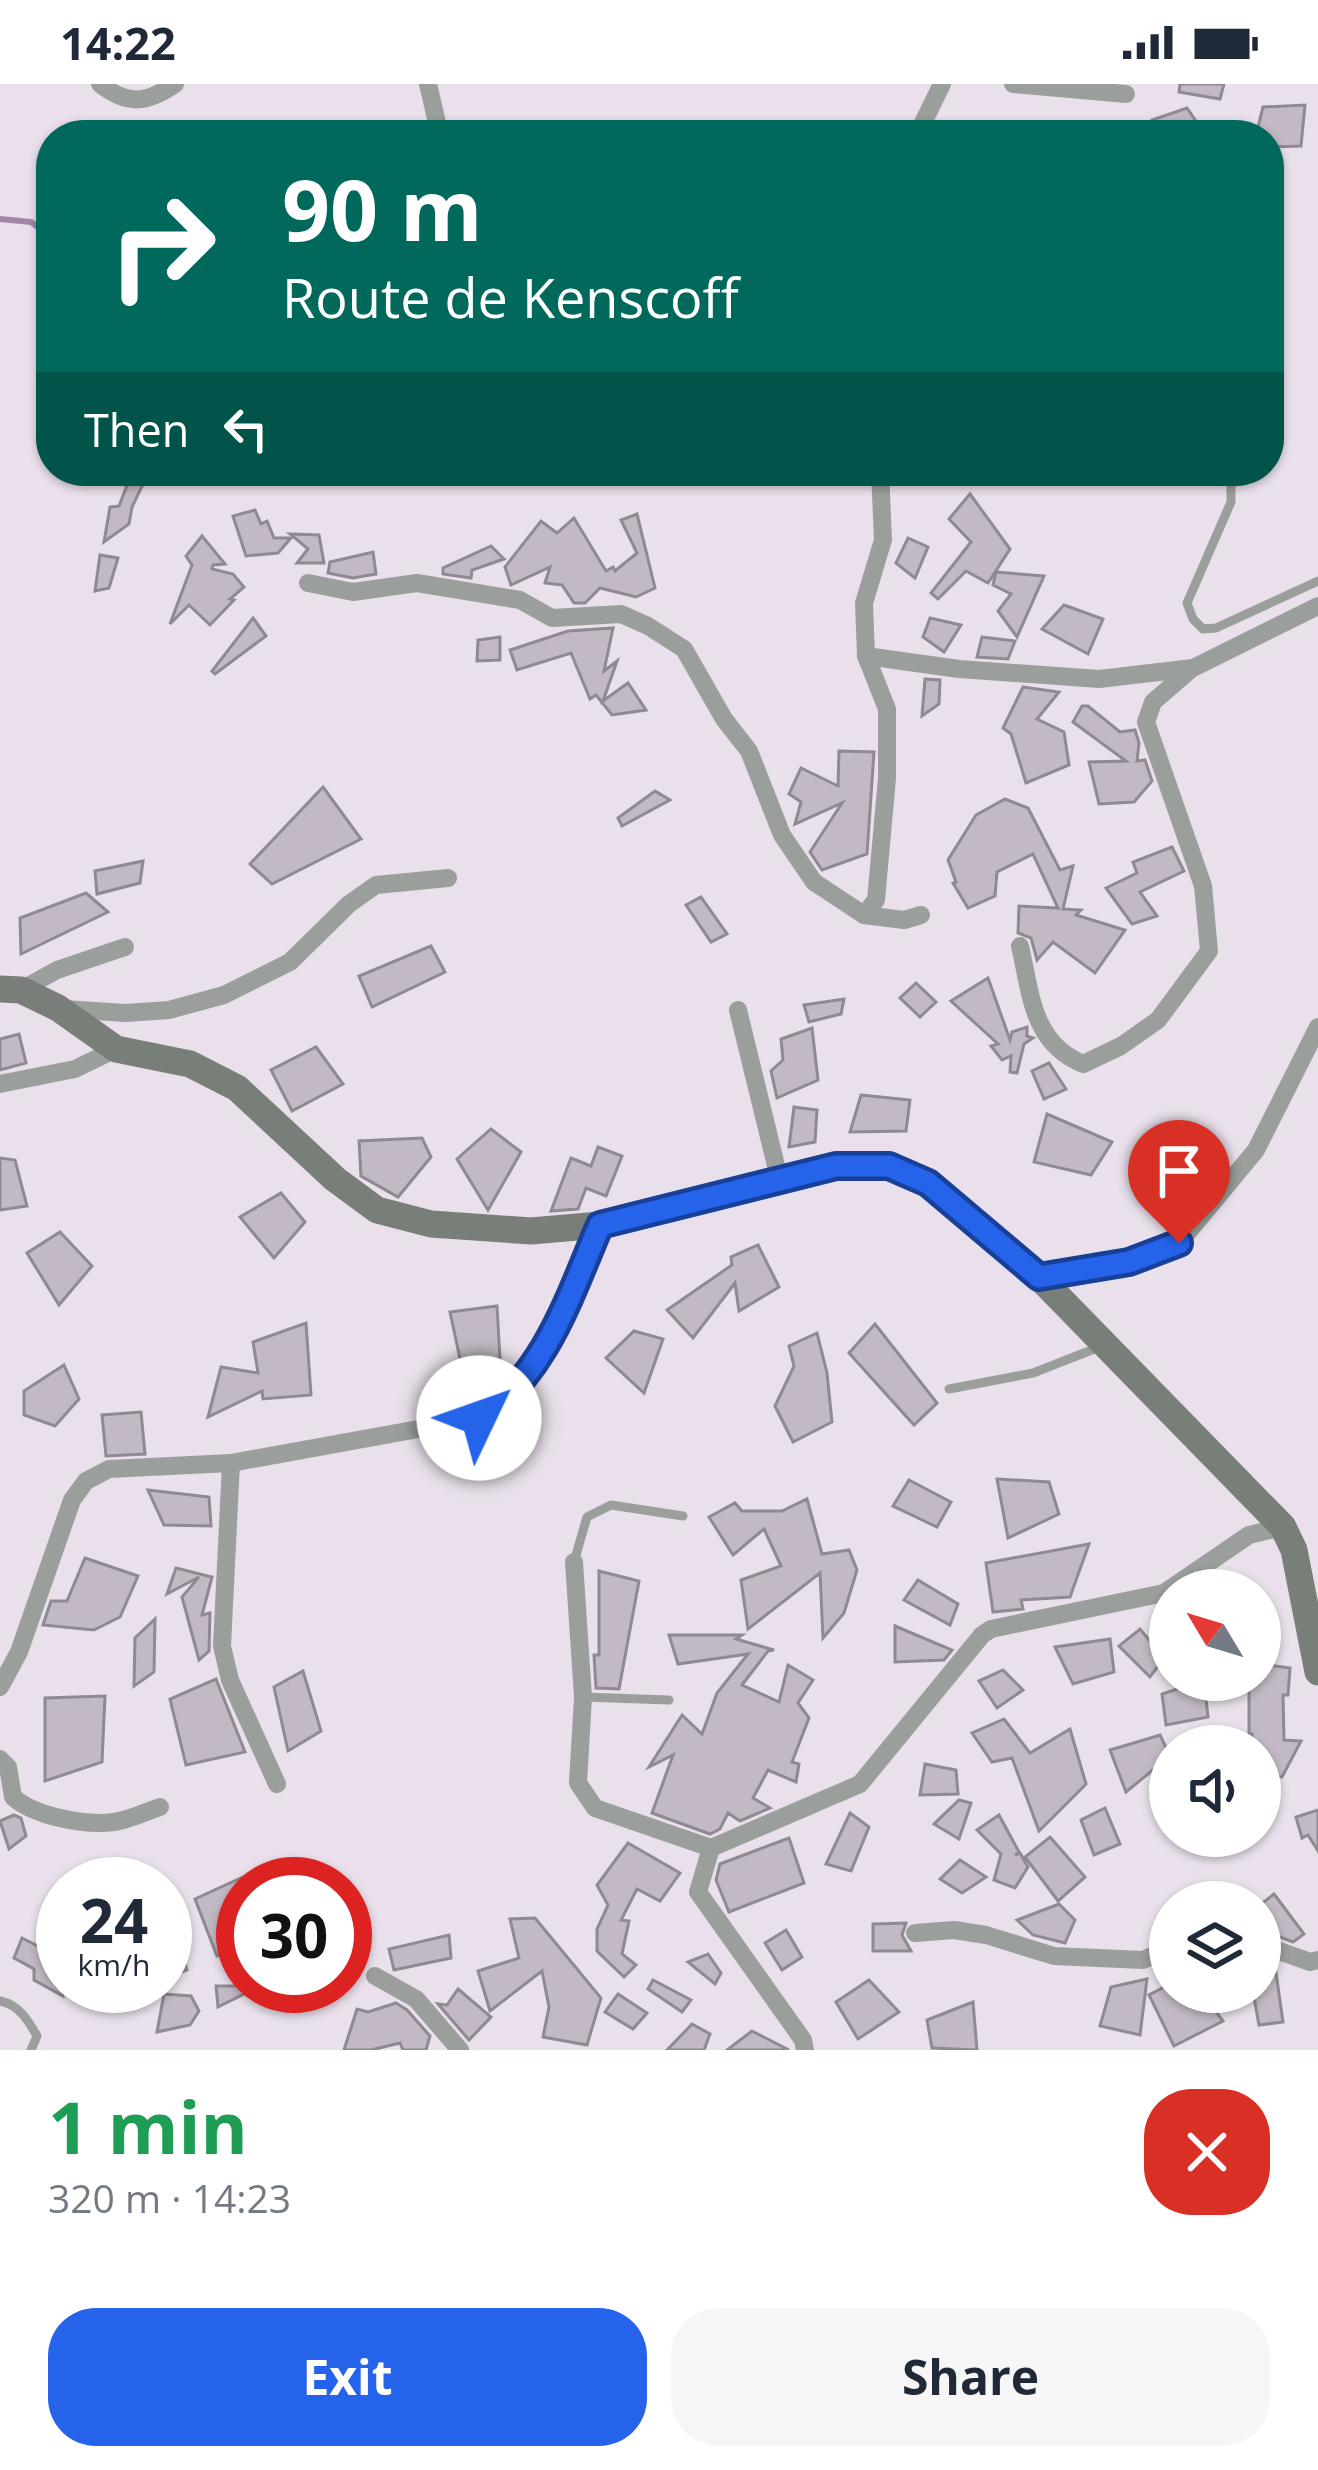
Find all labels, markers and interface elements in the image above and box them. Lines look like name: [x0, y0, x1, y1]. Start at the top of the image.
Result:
text: 14:22: [60, 12, 176, 73]
text: 90 m: [282, 151, 482, 266]
icon: right: [84, 168, 240, 324]
text: Route de Kenscoff: [282, 260, 739, 334]
icon: left: [213, 396, 279, 462]
text: Then: [84, 399, 189, 460]
pin: [1128, 1120, 1230, 1243]
icon: arrive: [1146, 1138, 1212, 1204]
position arrow: [416, 1355, 542, 1481]
north arrow: [1149, 1569, 1281, 1701]
map controls: [1149, 1569, 1281, 2013]
button: sound: [1149, 1725, 1281, 1857]
speed limit sign: 30: [216, 1857, 372, 2013]
text: 24: [80, 1879, 148, 1961]
button: layers: [1149, 1881, 1281, 2013]
text: km/h: [78, 1944, 150, 1985]
text: 1 min: [48, 2077, 248, 2175]
button: close: [1144, 2089, 1270, 2215]
text: 320 m · 14:23: [48, 2171, 291, 2224]
button: Exit: [48, 2308, 647, 2446]
button: Share: [671, 2308, 1270, 2446]

